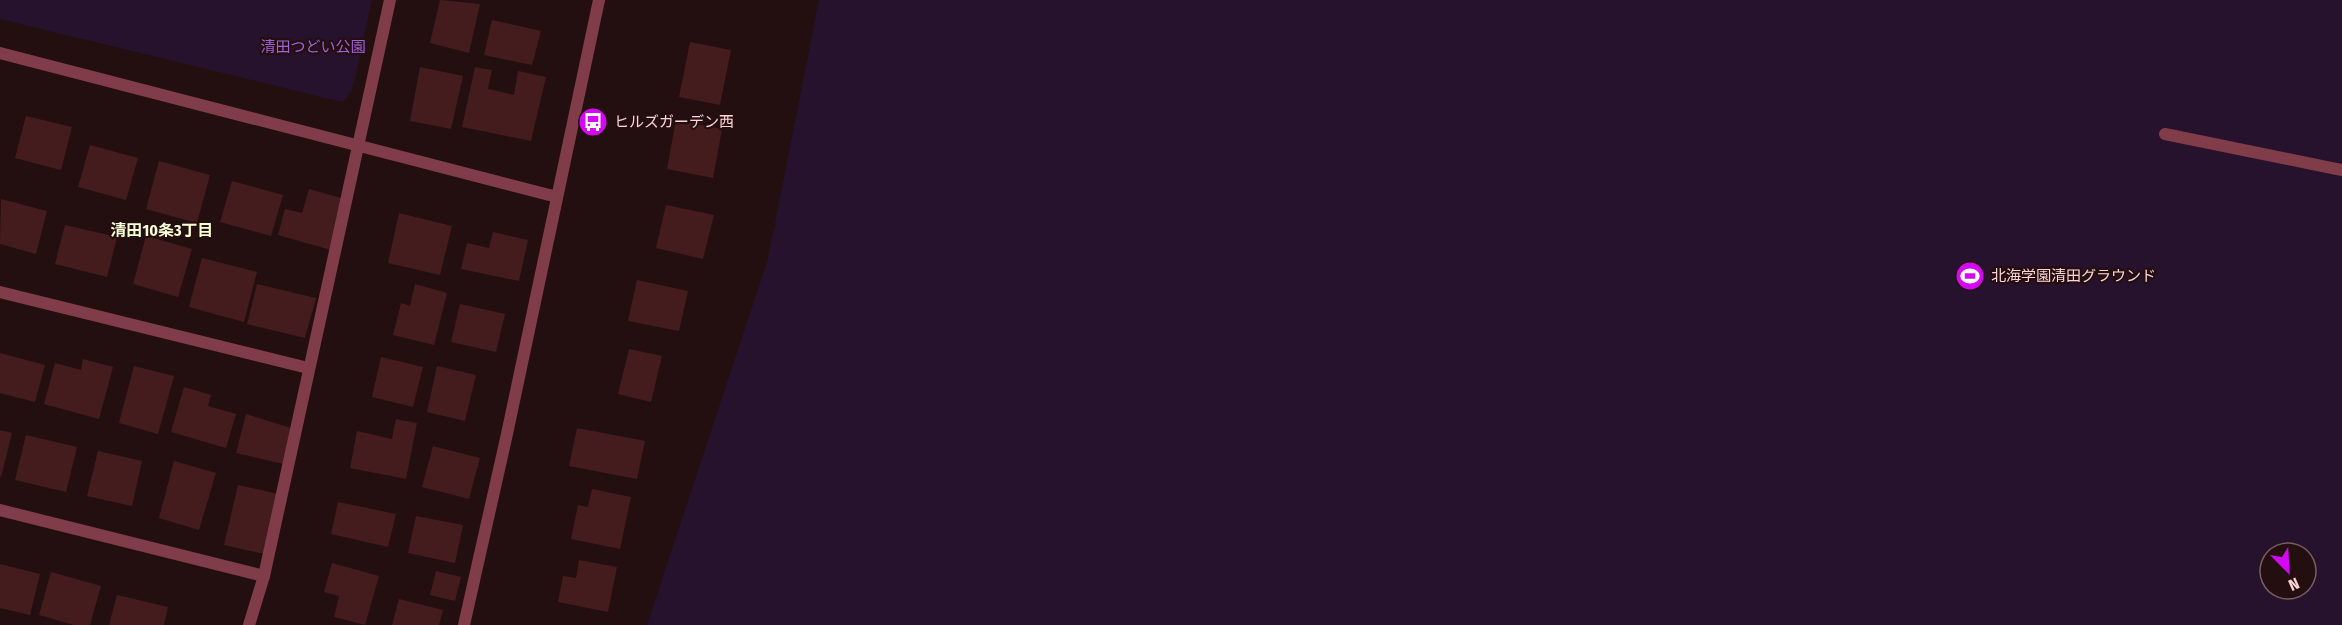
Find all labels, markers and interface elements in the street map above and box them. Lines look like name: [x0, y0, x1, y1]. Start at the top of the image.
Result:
park label: 清田つどい公園: [260, 38, 366, 56]
bus stop icon: ヒルズガーデン西: [577, 106, 609, 138]
place label: ヒルズガーデン西: [614, 113, 734, 131]
district label: 清田10条3丁目: [110, 221, 214, 240]
sports icon: 北海学園清田グラウンド: [1954, 260, 1986, 292]
place label: 北海学園清田グラウンド: [1991, 267, 2156, 285]
north arrow: [2258, 541, 2318, 601]
text: N: [2286, 574, 2302, 595]

